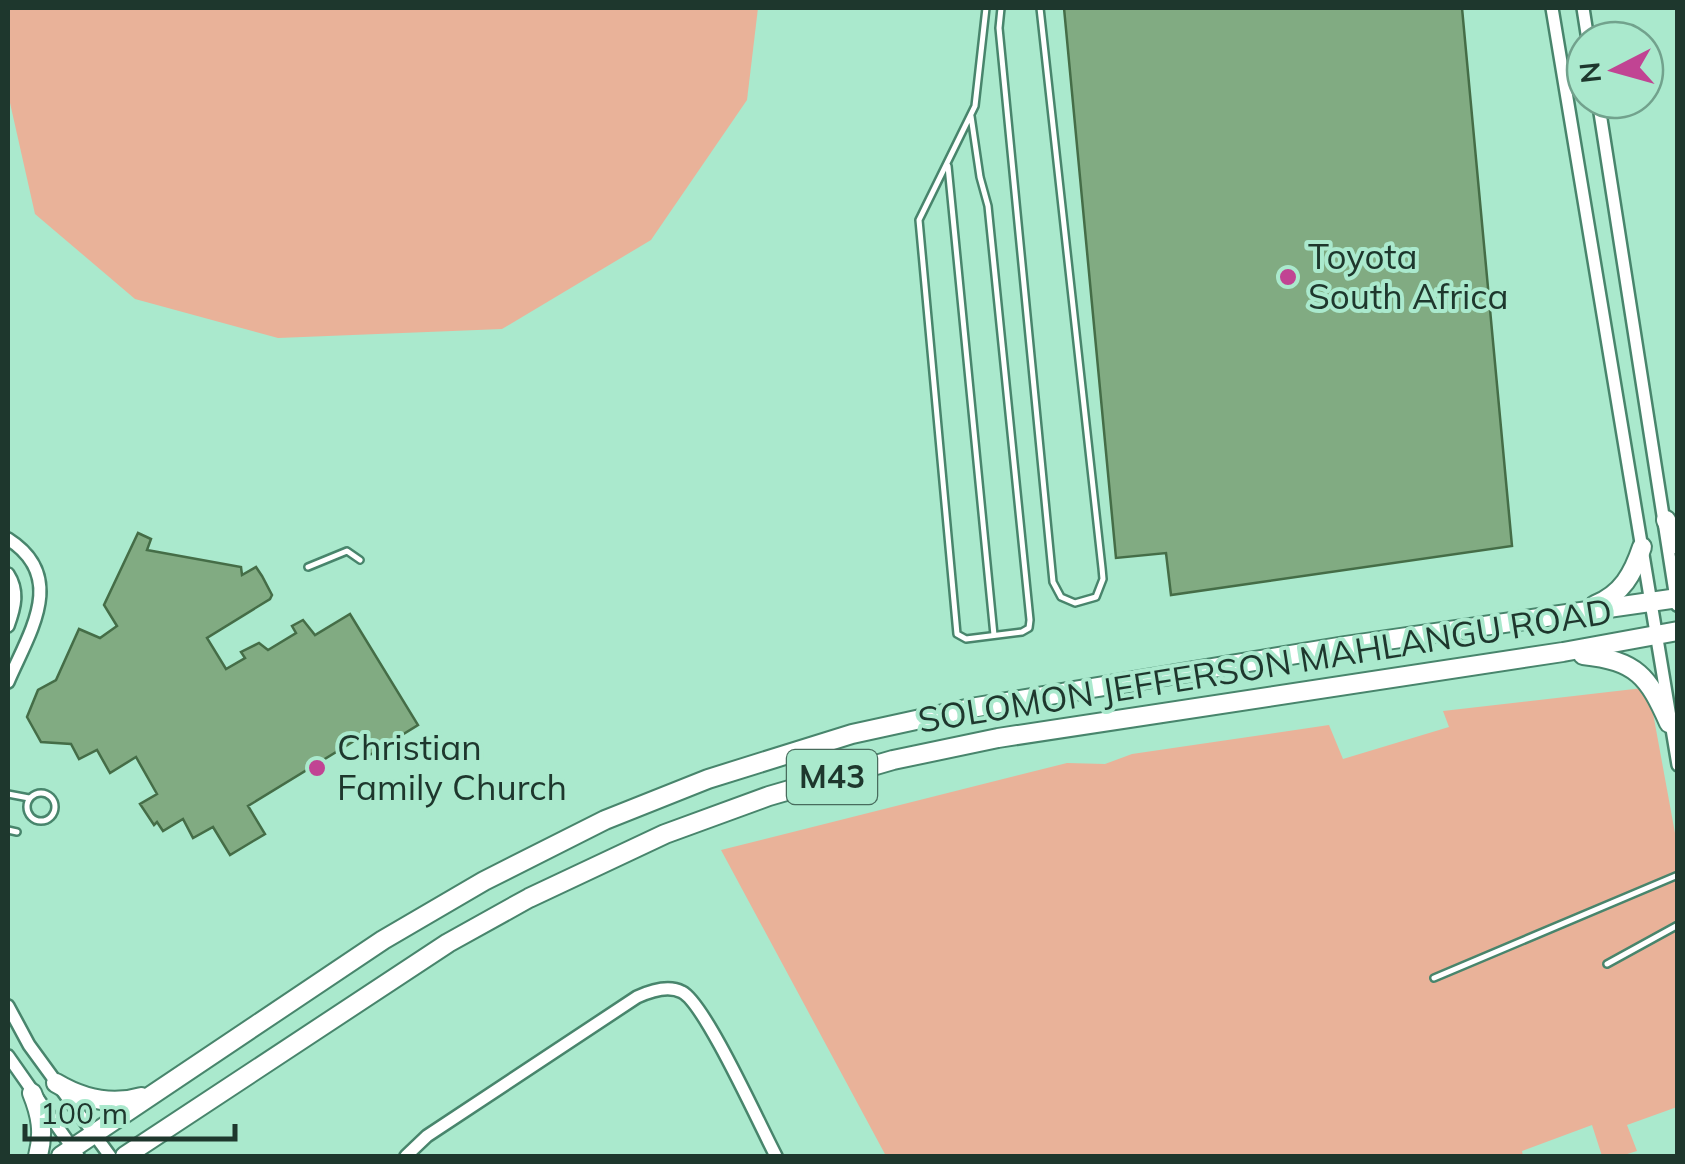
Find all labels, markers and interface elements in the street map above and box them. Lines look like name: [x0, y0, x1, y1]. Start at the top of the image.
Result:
north arrow: [1565, 20, 1665, 120]
text: N: [1571, 60, 1608, 85]
place label: Toyota South Africa: [1308, 234, 1508, 318]
marker: Toyota South Africa: [1277, 266, 1299, 288]
street label: SOLOMON JEFFERSON MAHLANGU ROAD: [915, 588, 1615, 742]
place label: Christian Family Church: [337, 725, 567, 809]
road number: M43: [787, 750, 877, 804]
marker: Christian Family Church: [306, 757, 328, 779]
scale bar: [25, 1079, 235, 1141]
text: 100 m: [40, 1094, 128, 1132]

